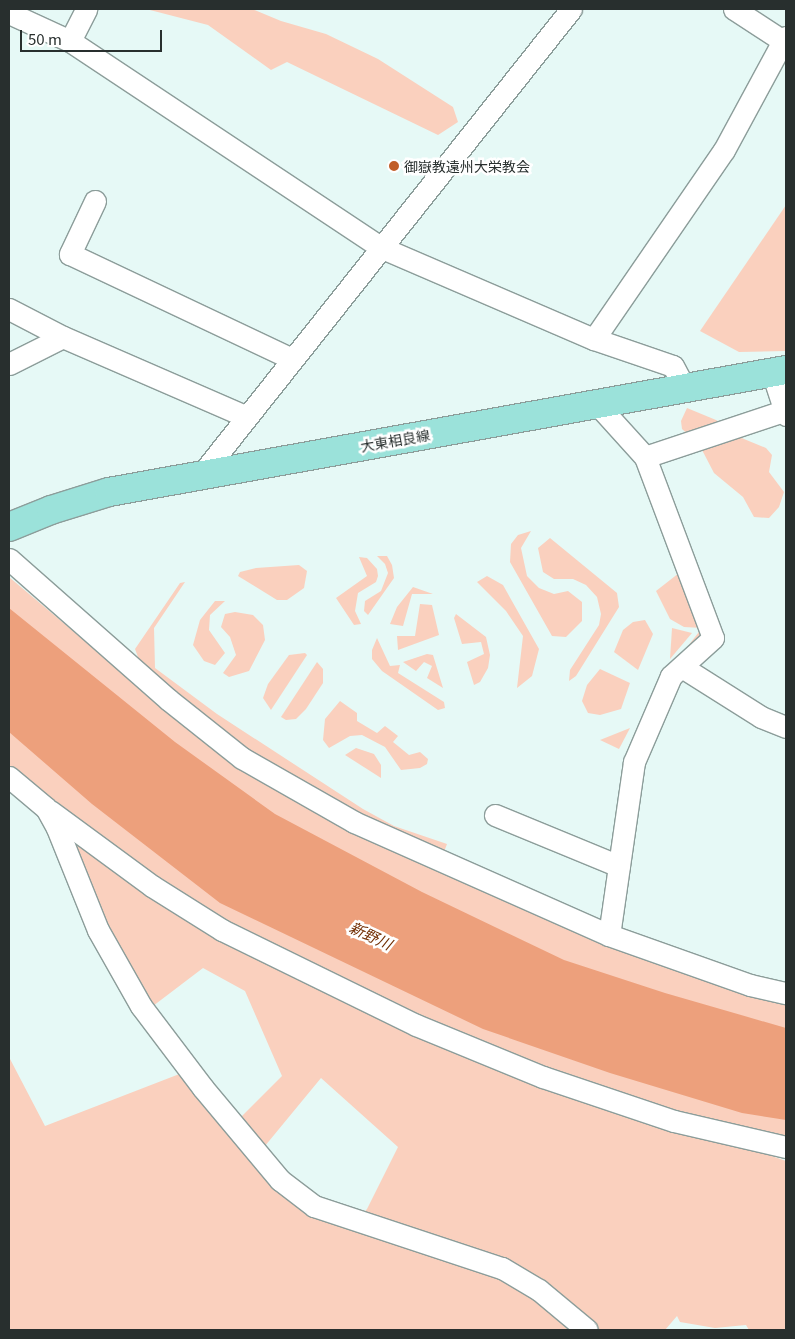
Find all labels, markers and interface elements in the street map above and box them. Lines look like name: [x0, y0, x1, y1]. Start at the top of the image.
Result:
scale bar: [22, 20, 165, 52]
text: 50 m: [28, 28, 62, 49]
place label: 御嶽教遠州大栄教会: [404, 158, 530, 174]
marker: 御嶽教遠州大栄教会: [388, 160, 400, 172]
street label: 大東相良線: [359, 426, 431, 454]
water label: 新野川: [347, 917, 395, 953]

